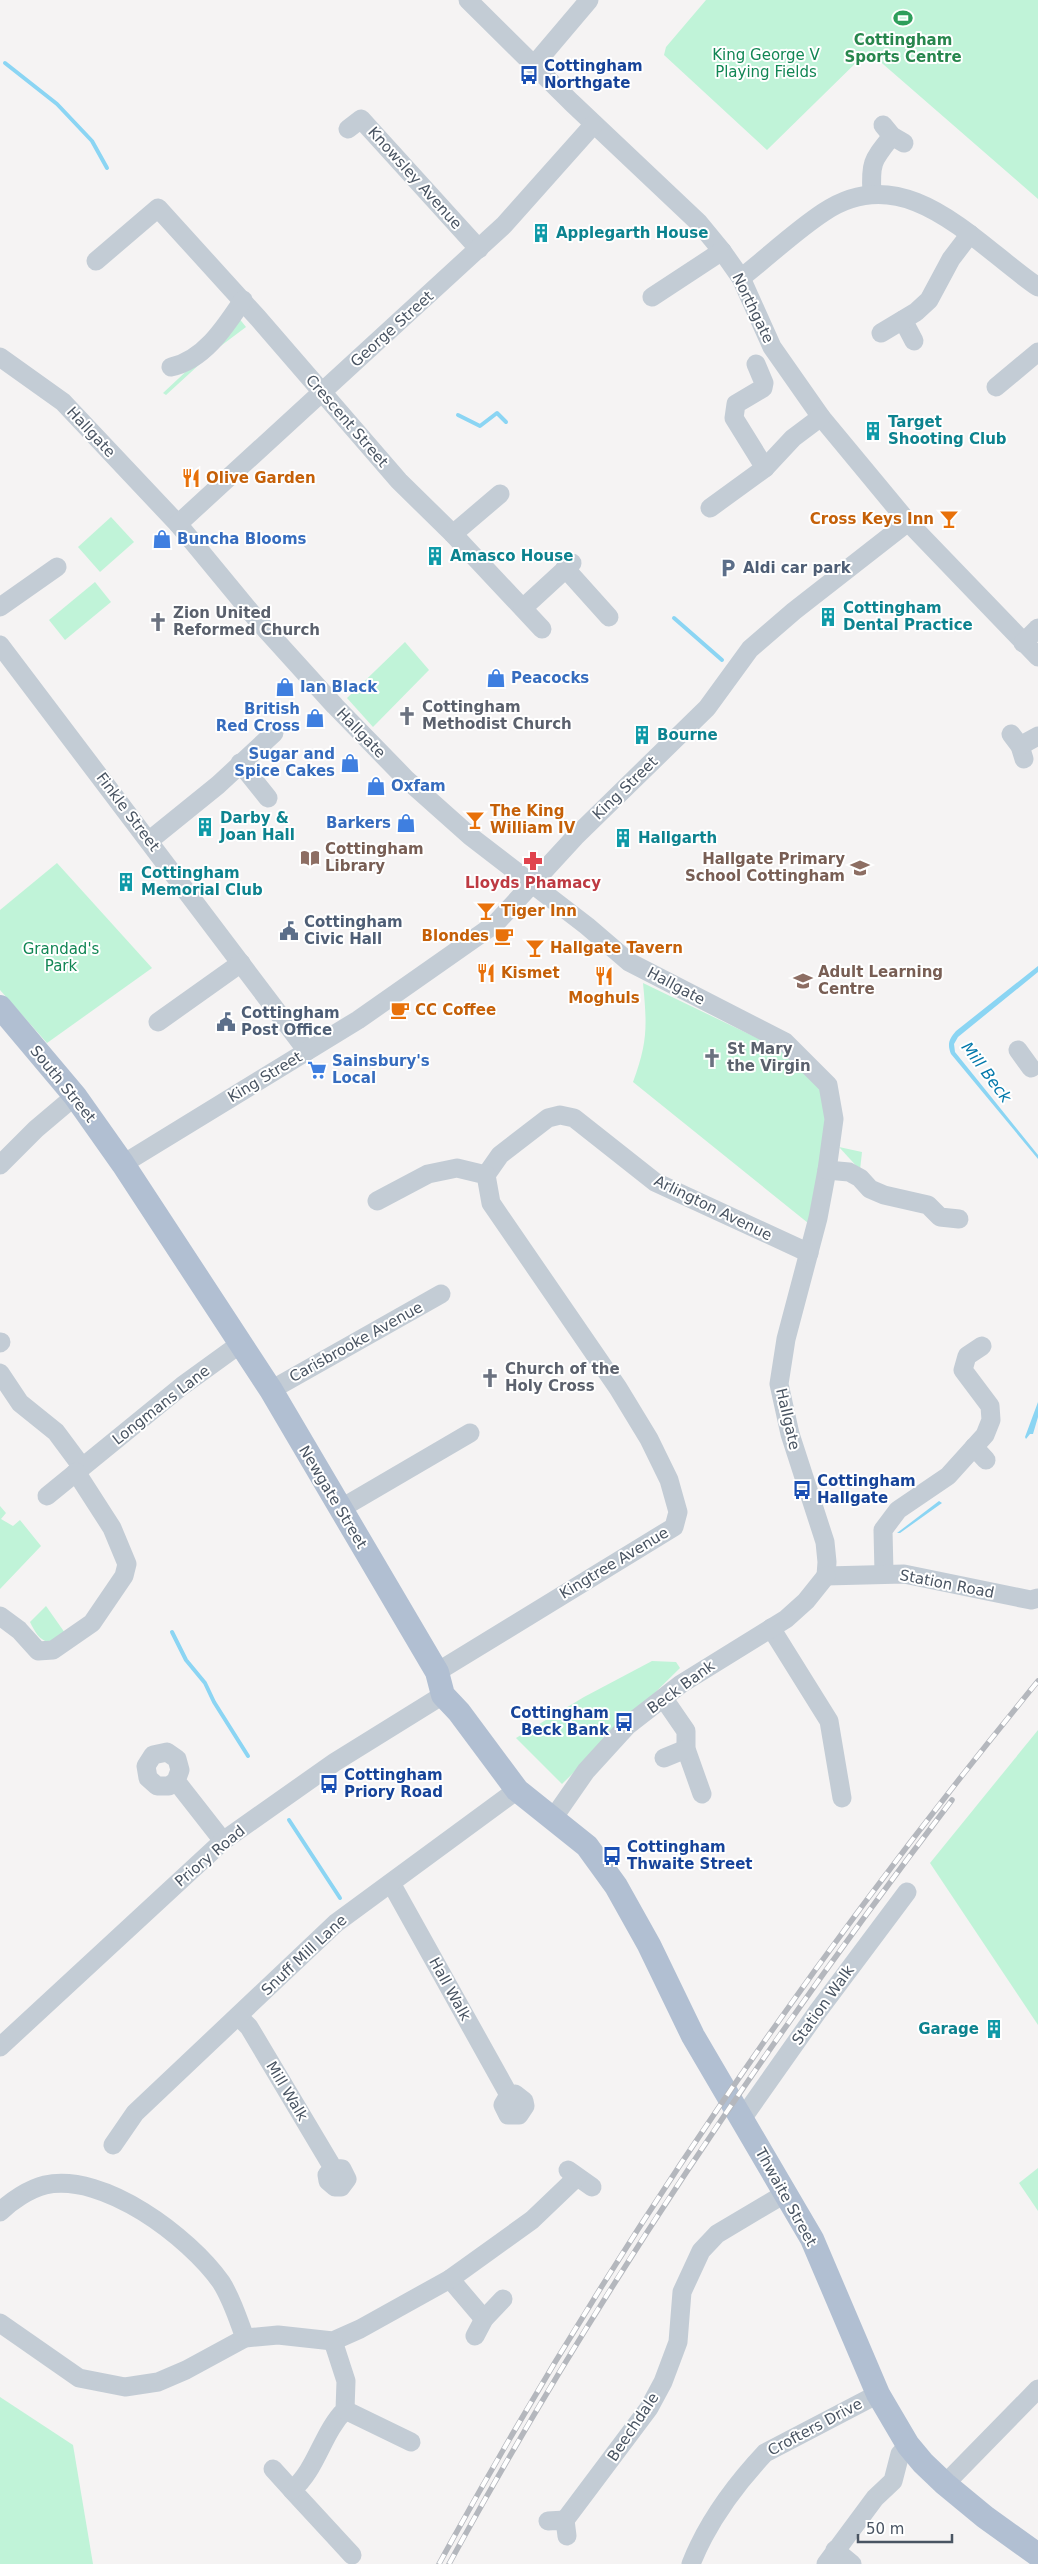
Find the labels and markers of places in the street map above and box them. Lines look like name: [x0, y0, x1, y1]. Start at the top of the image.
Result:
sports icon: Cottingham Sports Centre: [892, 7, 914, 29]
place label: Cottingham Sports Centre: [844, 31, 962, 66]
place label: Cottingham Northgate: [544, 57, 643, 92]
bus stop icon: Cottingham Northgate: [518, 64, 540, 86]
building icon: Applegarth House: [530, 222, 552, 244]
place label: Applegarth House: [556, 224, 708, 242]
place label: Target Shooting Club: [888, 413, 1007, 448]
building icon: Target Shooting Club: [862, 420, 884, 442]
restaurant icon: Olive Garden: [180, 467, 202, 489]
place label: Olive Garden: [206, 469, 316, 487]
bar icon: Cross Keys Inn: [938, 508, 960, 530]
place label: Cross Keys Inn: [810, 510, 934, 528]
shop icon: Buncha Blooms: [151, 528, 173, 550]
place label: Buncha Blooms: [177, 530, 307, 548]
building icon: Amasco House: [424, 545, 446, 567]
place label: Amasco House: [450, 547, 573, 565]
parking icon: Aldi car park: [717, 557, 739, 579]
place label: Aldi car park: [743, 559, 852, 577]
place label: Cottingham Dental Practice: [843, 599, 973, 634]
place label: Zion United Reformed Church: [173, 604, 320, 639]
building icon: Cottingham Dental Practice: [817, 606, 839, 628]
church icon: Zion United Reformed Church: [147, 611, 169, 633]
shop icon: Peacocks: [485, 667, 507, 689]
place label: Peacocks: [511, 669, 589, 687]
shop icon: Ian Black: [274, 676, 296, 698]
place label: Ian Black: [300, 678, 378, 696]
place label: Cottingham Methodist Church: [422, 698, 572, 733]
place label: British Red Cross: [216, 700, 300, 735]
church icon: Cottingham Methodist Church: [396, 705, 418, 727]
shop icon: British Red Cross: [304, 707, 326, 729]
building icon: Bourne: [631, 724, 653, 746]
place label: Bourne: [657, 726, 718, 744]
place label: Sugar and Spice Cakes: [234, 745, 335, 780]
shop icon: Sugar and Spice Cakes: [339, 752, 361, 774]
shop icon: Oxfam: [365, 775, 387, 797]
place label: Oxfam: [391, 777, 446, 795]
place label: The King William IV: [490, 802, 576, 837]
place label: Darby & Joan Hall: [219, 809, 295, 844]
bar icon: The King William IV: [464, 809, 486, 831]
shop icon: Barkers: [395, 812, 417, 834]
place label: Barkers: [326, 814, 391, 832]
building icon: Darby & Joan Hall: [194, 816, 216, 838]
building icon: Hallgarth: [612, 827, 634, 849]
place label: Hallgarth: [638, 829, 717, 847]
place label: Cottingham Library: [325, 840, 424, 875]
library icon: Cottingham Library: [299, 847, 321, 869]
pharmacy icon: Lloyds Phamacy: [522, 850, 544, 872]
place label: Hallgate Primary School Cottingham: [685, 850, 845, 885]
school or university icon: Hallgate Primary School Cottingham: [849, 857, 871, 879]
place label: Cottingham Memorial Club: [141, 864, 263, 899]
building icon: Cottingham Memorial Club: [115, 871, 137, 893]
place label: Lloyds Phamacy: [465, 874, 601, 892]
bar icon: Tiger Inn: [475, 900, 497, 922]
place label: Tiger Inn: [501, 902, 577, 920]
place label: Cottingham Civic Hall: [304, 913, 403, 948]
public building icon: Cottingham Civic Hall: [278, 920, 300, 942]
cafe icon: Blondes: [493, 925, 515, 947]
place label: Blondes: [422, 927, 489, 945]
bar icon: Hallgate Tavern: [524, 937, 546, 959]
place label: Hallgate Tavern: [550, 939, 683, 957]
restaurant icon: Kismet: [475, 962, 497, 984]
place label: Adult Learning Centre: [818, 963, 943, 998]
place label: Kismet: [501, 964, 560, 982]
restaurant icon: Moghuls: [593, 965, 615, 987]
school or university icon: Adult Learning Centre: [792, 970, 814, 992]
place label: Moghuls: [568, 989, 640, 1007]
cafe icon: CC Coffee: [389, 999, 411, 1021]
place label: CC Coffee: [415, 1001, 496, 1019]
place label: Cottingham Post Office: [241, 1004, 340, 1039]
public building icon: Cottingham Post Office: [215, 1011, 237, 1033]
place label: St Mary the Virgin: [727, 1040, 811, 1075]
church icon: St Mary the Virgin: [701, 1047, 723, 1069]
place label: Sainsbury's Local: [332, 1052, 430, 1087]
supermarket icon: Sainsbury's Local: [306, 1059, 328, 1081]
place label: Church of the Holy Cross: [505, 1360, 620, 1395]
church icon: Church of the Holy Cross: [479, 1367, 501, 1389]
place label: Cottingham Hallgate: [817, 1472, 916, 1507]
bus stop icon: Cottingham Hallgate: [791, 1479, 813, 1501]
place label: Cottingham Beck Bank: [510, 1704, 610, 1739]
bus stop icon: Cottingham Beck Bank: [613, 1711, 635, 1733]
place label: Cottingham Priory Road: [344, 1766, 443, 1801]
bus stop icon: Cottingham Priory Road: [318, 1773, 340, 1795]
place label: Cottingham Thwaite Street: [627, 1838, 753, 1873]
bus stop icon: Cottingham Thwaite Street: [601, 1845, 623, 1867]
building icon: Garage: [983, 2018, 1005, 2040]
place label: Garage: [918, 2020, 979, 2038]

